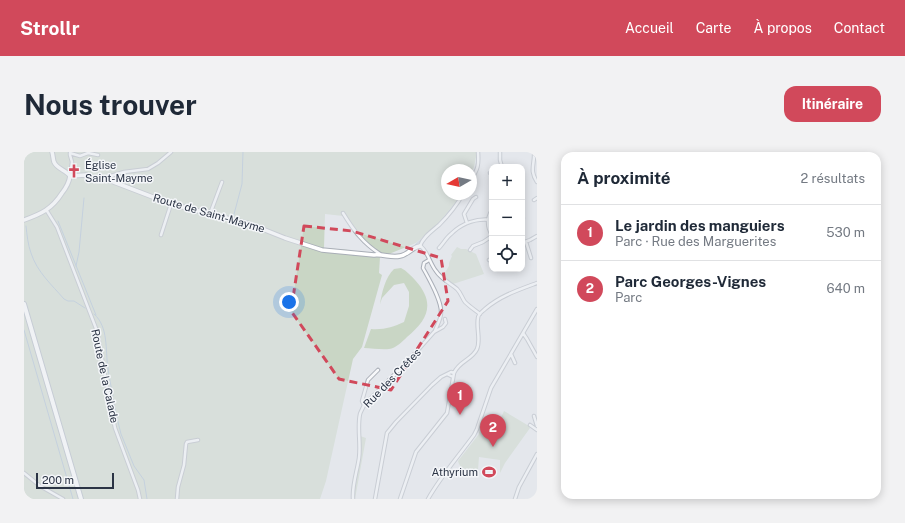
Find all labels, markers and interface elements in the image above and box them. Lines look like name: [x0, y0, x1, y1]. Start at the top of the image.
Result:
text: Strollr: [20, 17, 79, 39]
text: Accueil: [625, 20, 674, 36]
text: Carte: [696, 20, 732, 36]
text: À propos: [754, 20, 812, 36]
text: Contact: [834, 20, 885, 36]
button: Itinéraire: [784, 86, 881, 122]
text: Nous trouver: [24, 88, 197, 121]
place label: Église Saint-Mayme: [85, 158, 153, 184]
church icon: Église Saint-Mayme: [66, 163, 82, 179]
north arrow: [441, 164, 477, 200]
map controls: [489, 164, 525, 272]
button: +: [489, 164, 525, 200]
text: À proximité: [577, 168, 671, 188]
text: 2 résultats: [801, 171, 865, 186]
street label: Route de Saint-Mayme: [152, 191, 266, 235]
button: −: [489, 200, 525, 236]
text: Le jardin des manguiers: [615, 217, 785, 234]
text: 1: [587, 225, 593, 240]
text: 530 m: [826, 225, 865, 240]
text: Parc · Rue des Marguerites: [615, 234, 776, 249]
button: locate: [489, 236, 525, 272]
text: Parc Georges-Vignes: [615, 273, 766, 290]
text: 2: [586, 281, 594, 296]
text: 640 m: [826, 281, 865, 296]
text: Parc: [615, 290, 642, 305]
your location: [279, 292, 299, 312]
street label: Route de la Calade: [89, 328, 121, 424]
street label: Rue des Crêtes: [361, 346, 423, 410]
pin: 1: [447, 382, 473, 415]
pin: 2: [480, 414, 506, 447]
sports icon: Athyrium: [481, 464, 497, 480]
place label: Athyrium: [431, 466, 478, 478]
scale bar: [36, 471, 114, 490]
text: 200 m: [42, 474, 74, 486]

